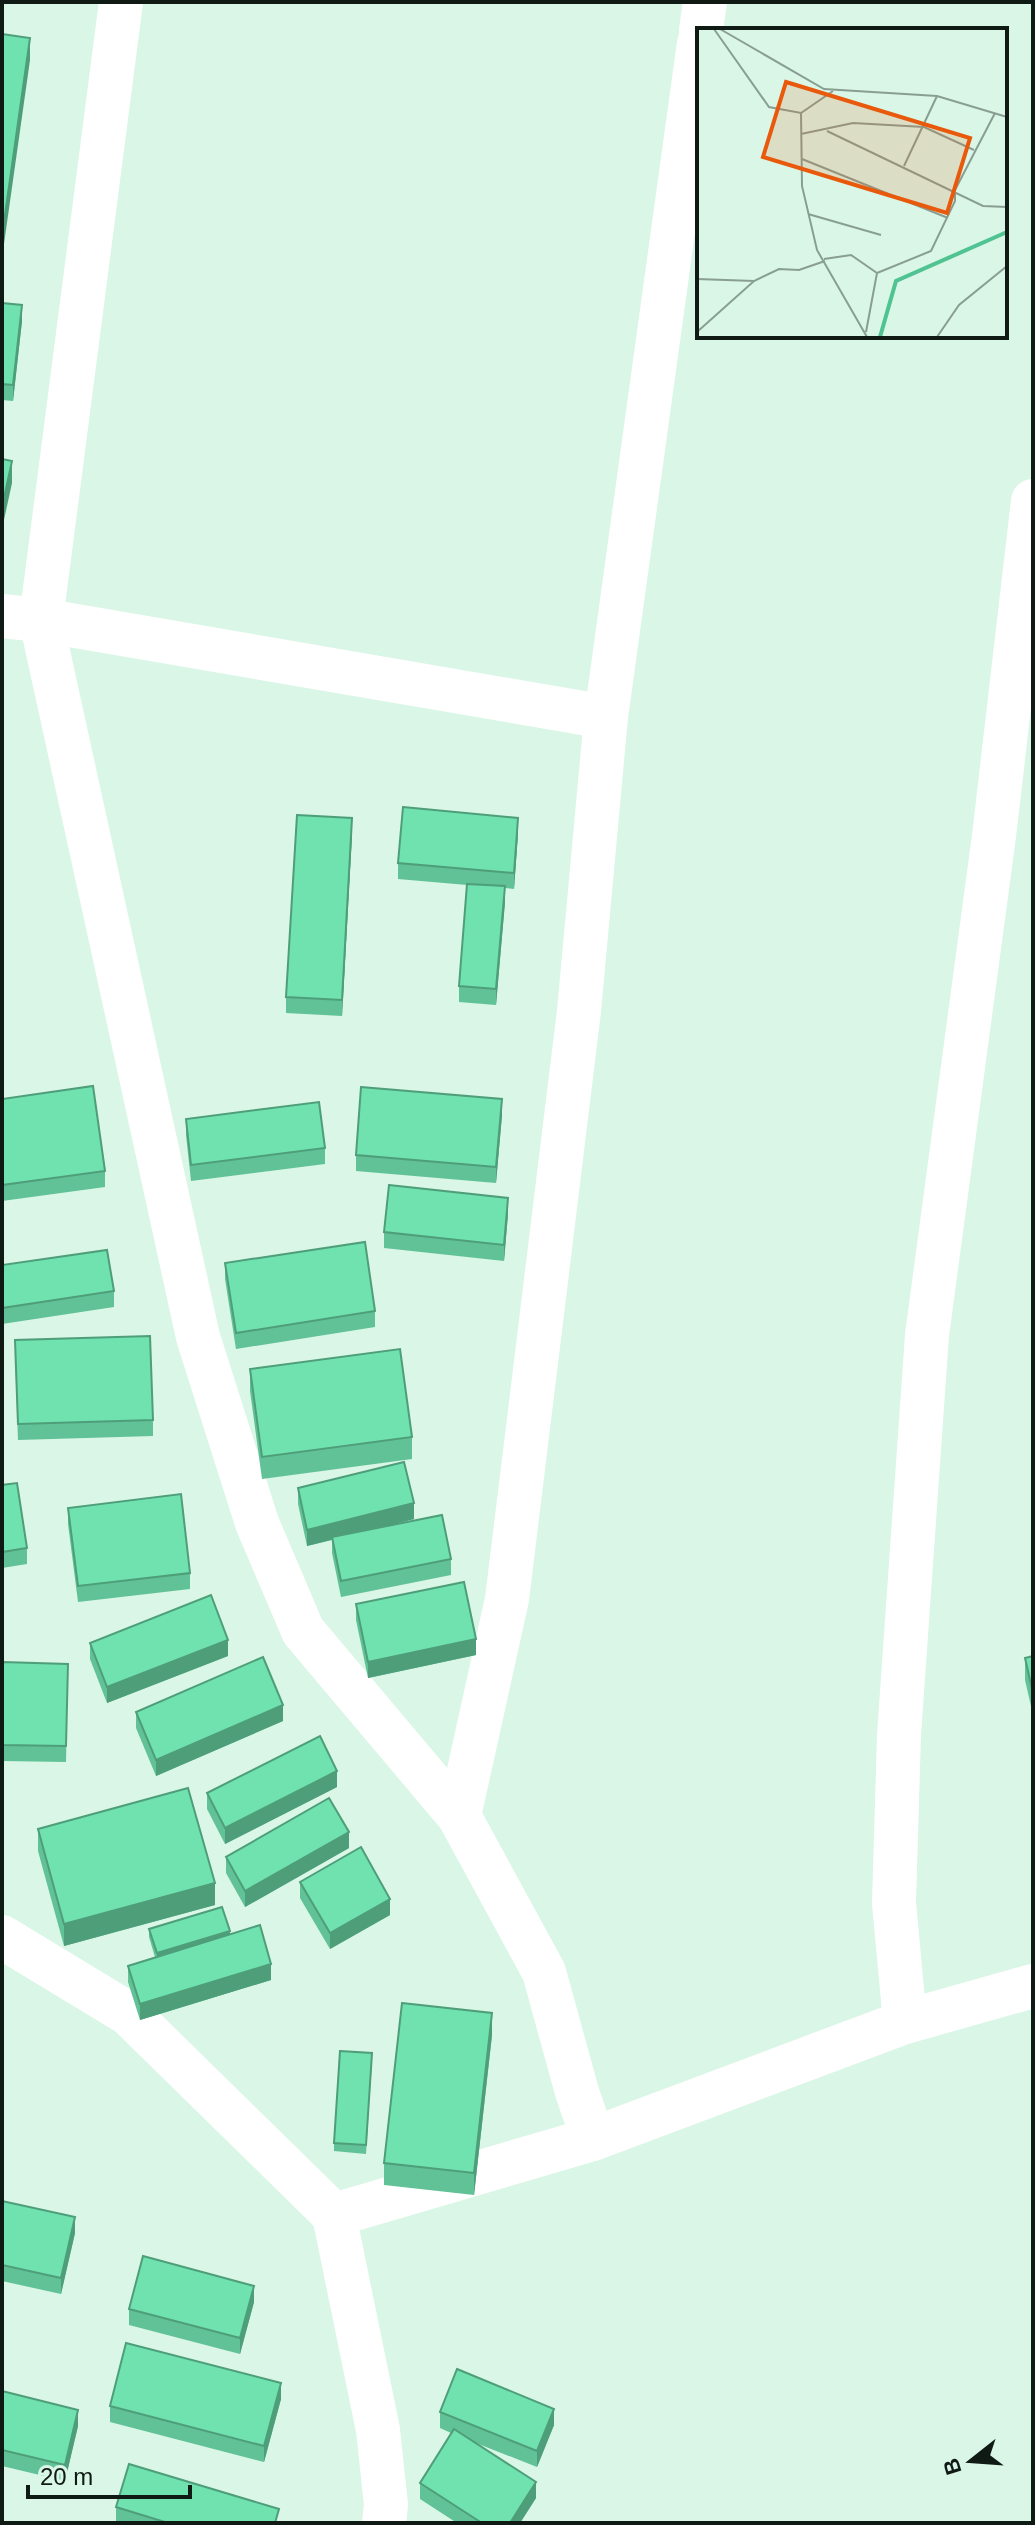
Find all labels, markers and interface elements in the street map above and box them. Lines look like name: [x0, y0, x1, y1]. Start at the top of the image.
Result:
inset map: [697, 28, 1007, 338]
north arrow: [931, 2421, 1011, 2501]
scale bar: [28, 2449, 190, 2499]
text: B: [938, 2455, 967, 2478]
text: 20 m: [40, 2463, 93, 2490]

